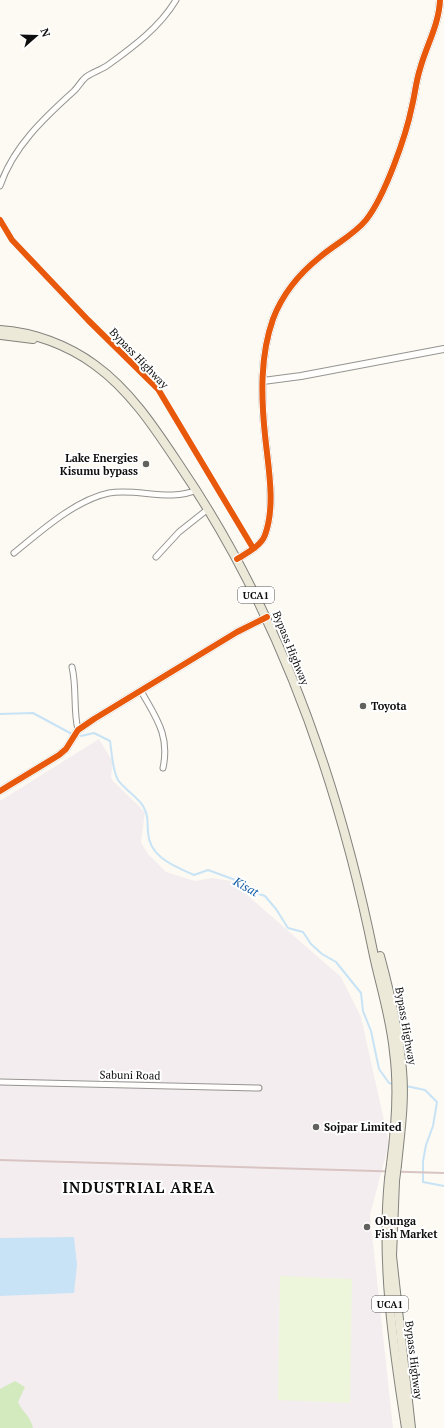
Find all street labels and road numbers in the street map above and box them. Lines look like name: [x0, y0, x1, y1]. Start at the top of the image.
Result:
street label: Bypass Highway: [107, 325, 172, 392]
road number: UCA1: [238, 587, 274, 603]
street label: Bypass Highway: [270, 609, 312, 688]
street label: Bypass Highway: [392, 986, 420, 1067]
street label: Sabuni Road: [99, 1067, 161, 1083]
road number: UCA1: [372, 1296, 408, 1312]
street label: Bypass Highway: [402, 1320, 426, 1400]

